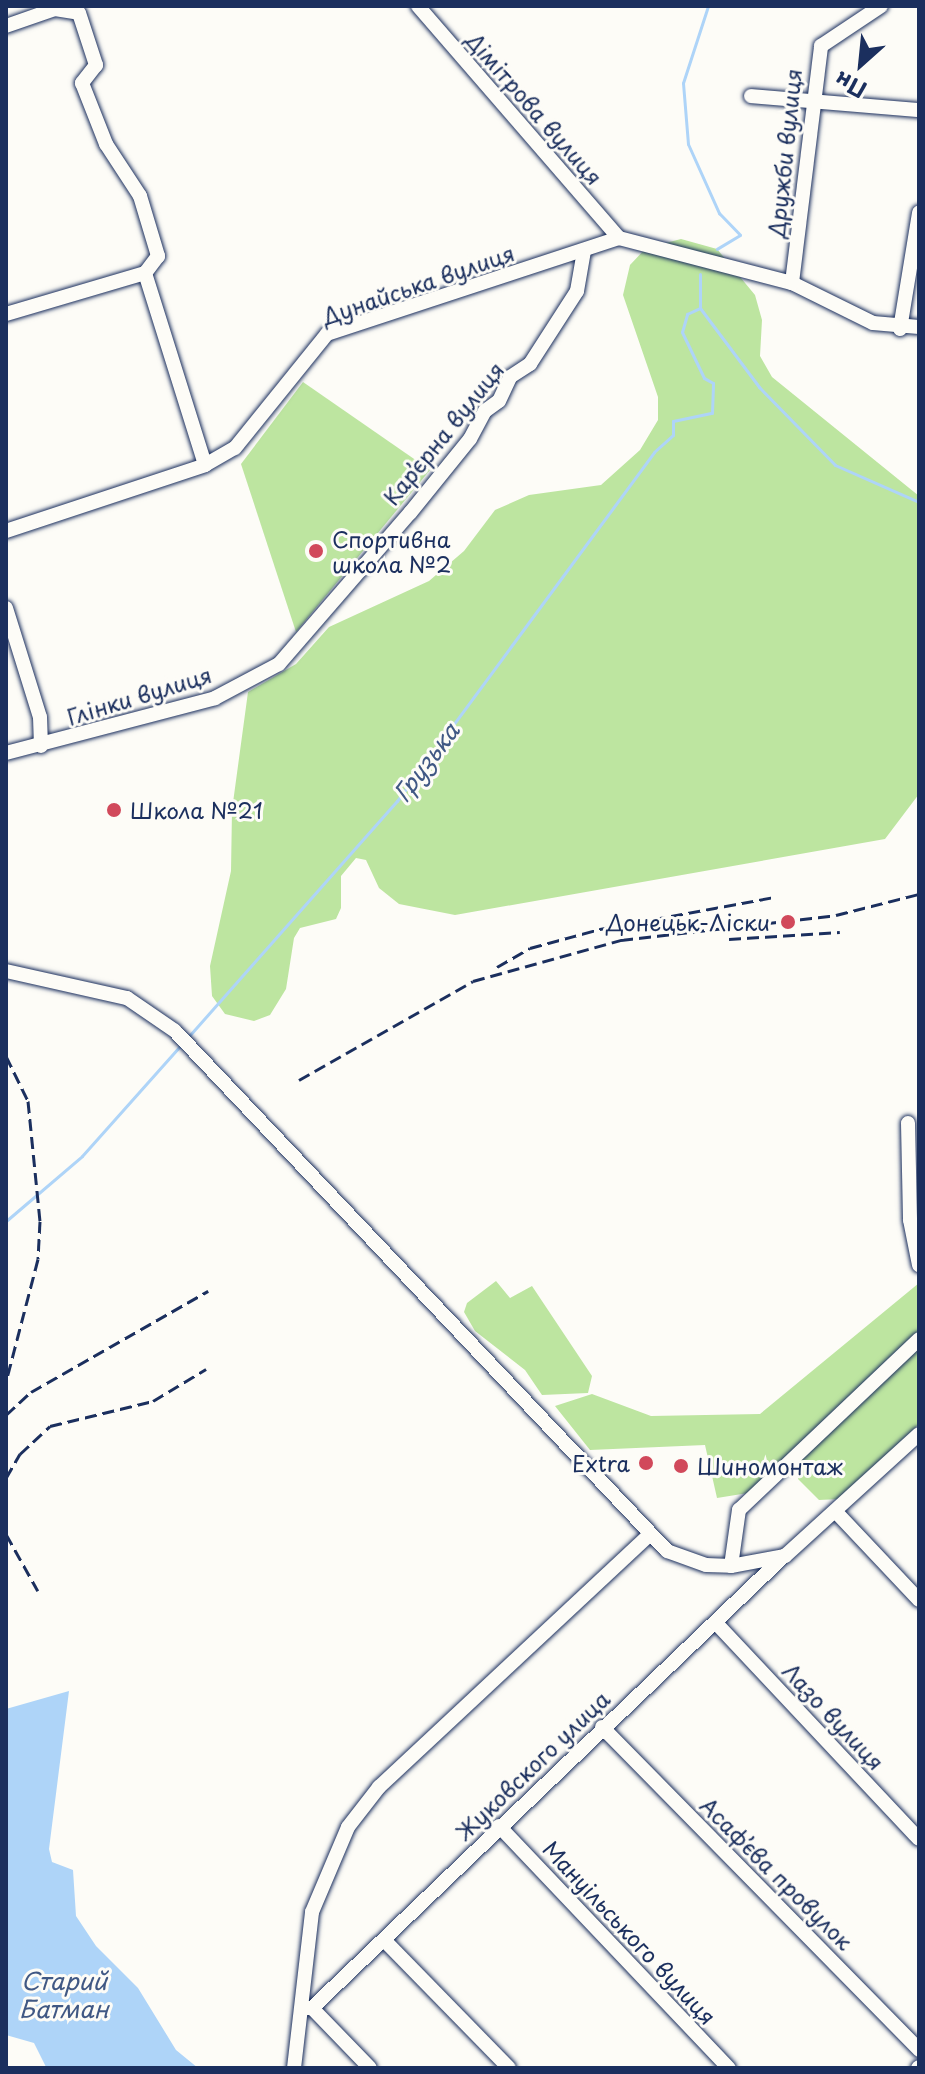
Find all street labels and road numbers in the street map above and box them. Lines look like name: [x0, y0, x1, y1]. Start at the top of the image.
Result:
street label: Дімітрова вулиця: [461, 26, 609, 190]
street label: Дружби вулиця: [762, 67, 806, 239]
street label: Дунайська вулиця: [318, 239, 518, 329]
street label: Кар’єрна вулиця: [377, 356, 509, 510]
street label: Глінки вулиця: [63, 660, 215, 730]
street label: Лазо вулиця: [778, 1657, 890, 1775]
street label: Жуковского улица: [449, 1684, 615, 1846]
street label: Асаф’єва провулок: [695, 1791, 859, 1955]
street label: Мануільського вулиця: [538, 1835, 722, 2029]

